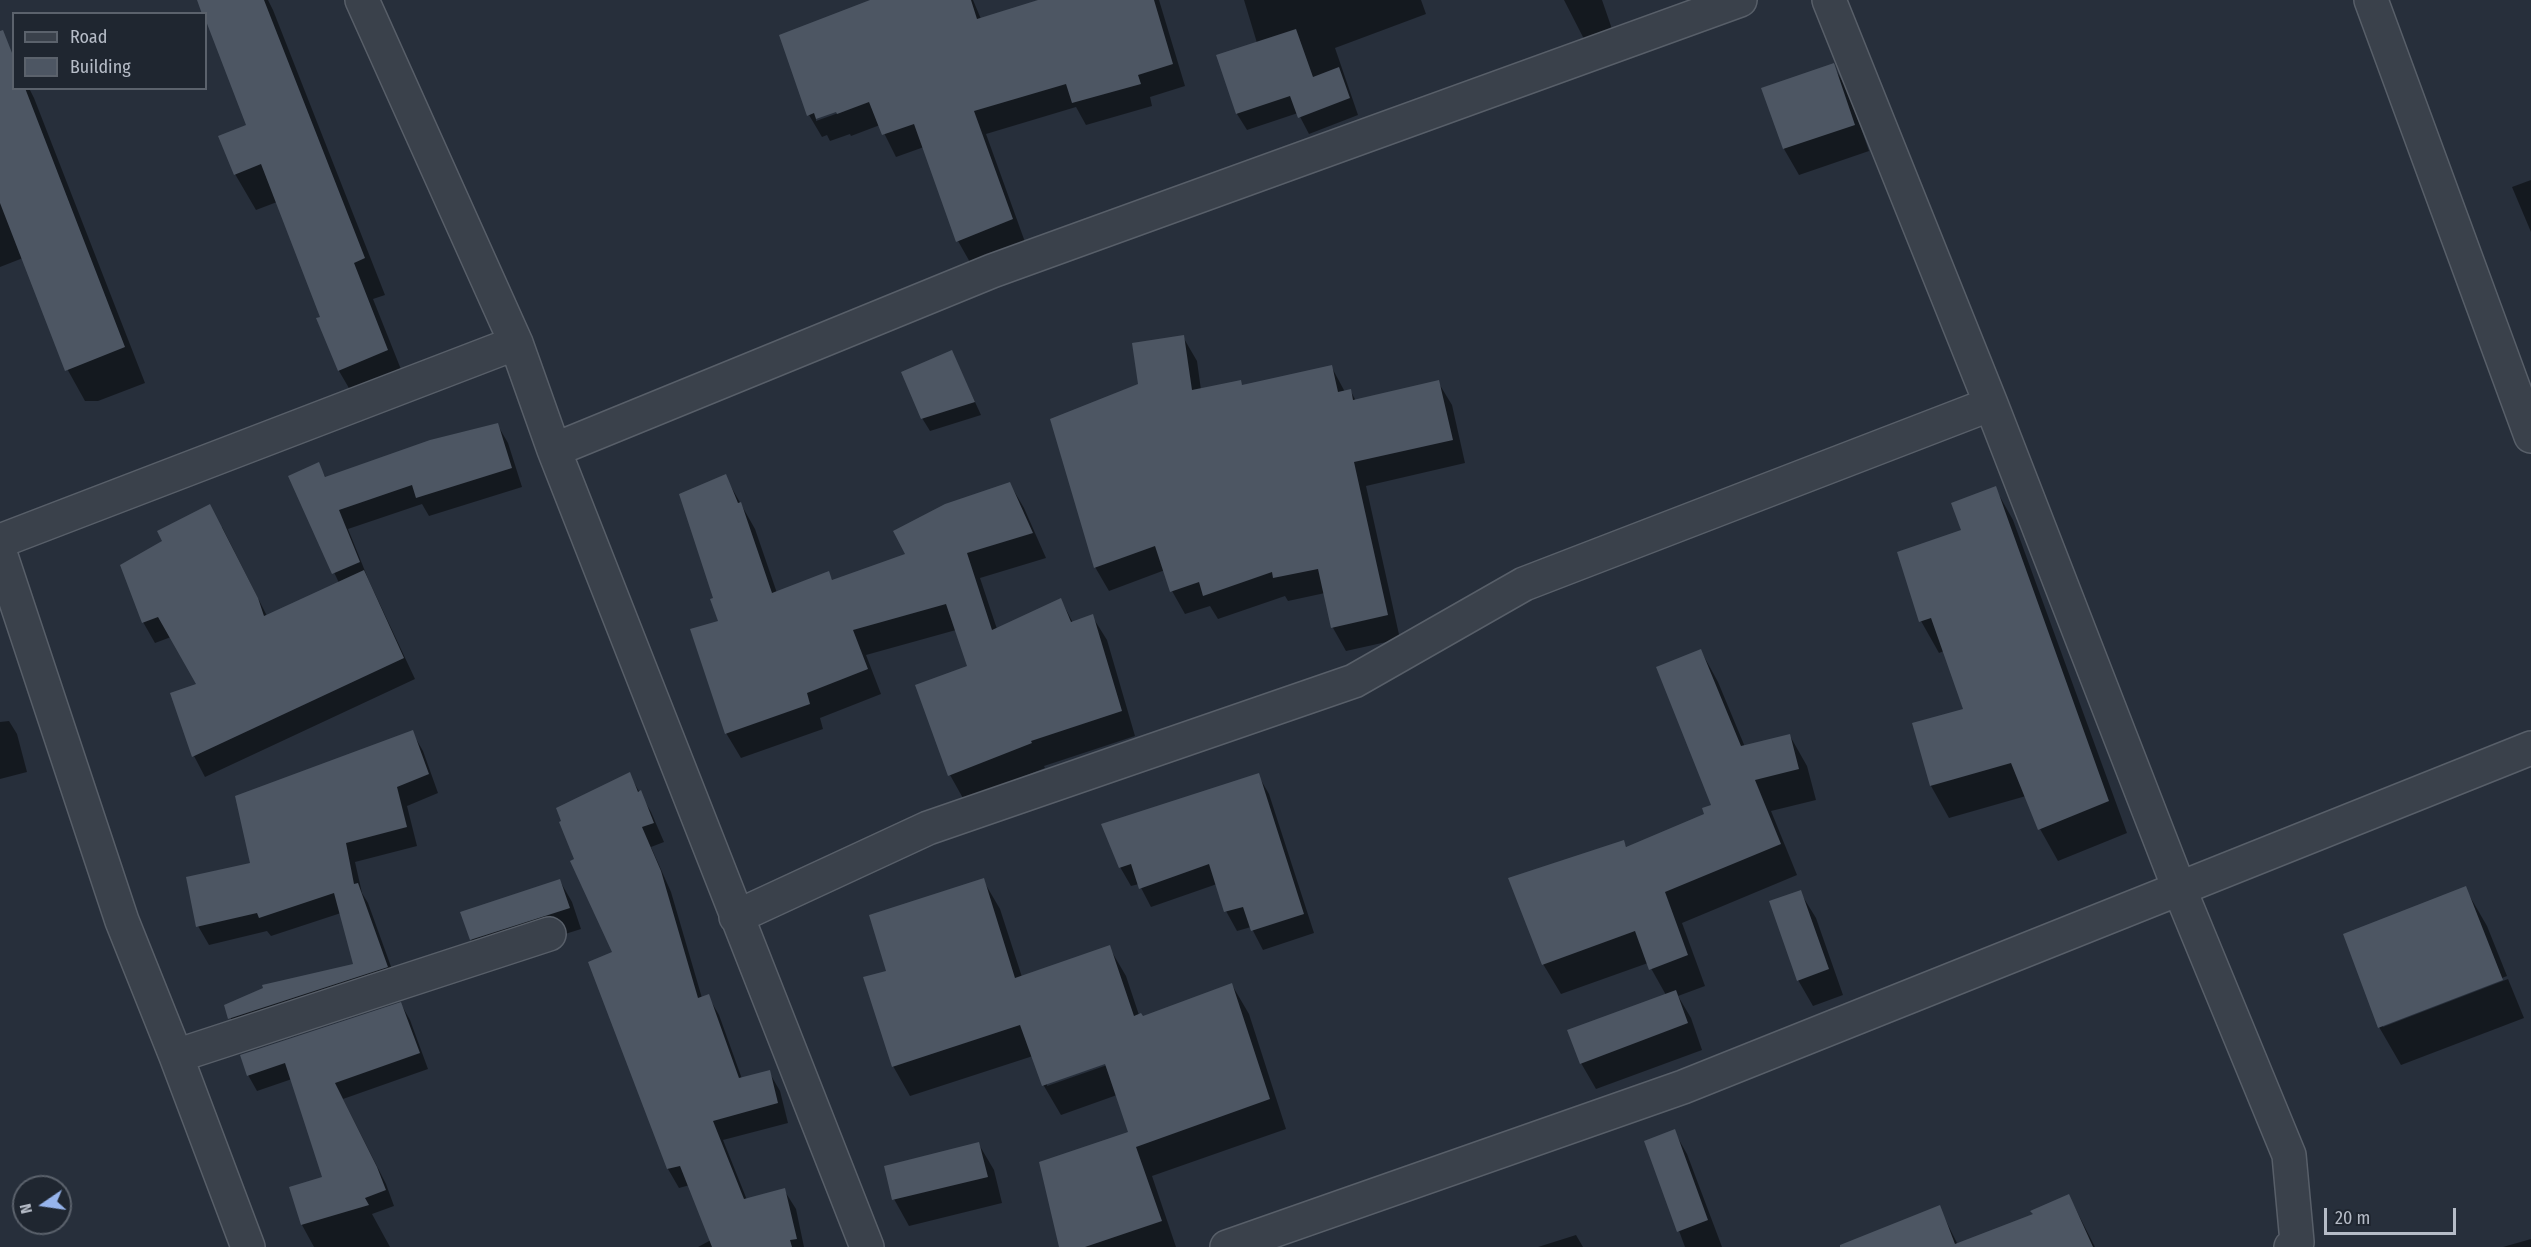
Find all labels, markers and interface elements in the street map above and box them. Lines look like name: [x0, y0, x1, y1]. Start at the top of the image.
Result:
legend: [12, 12, 207, 90]
text: Road: [70, 26, 107, 48]
text: Building: [70, 56, 131, 78]
north arrow: [12, 1175, 72, 1235]
scale bar: [2327, 1196, 2459, 1234]
text: N: [16, 1202, 36, 1216]
text: 20 m: [2335, 1207, 2370, 1229]

